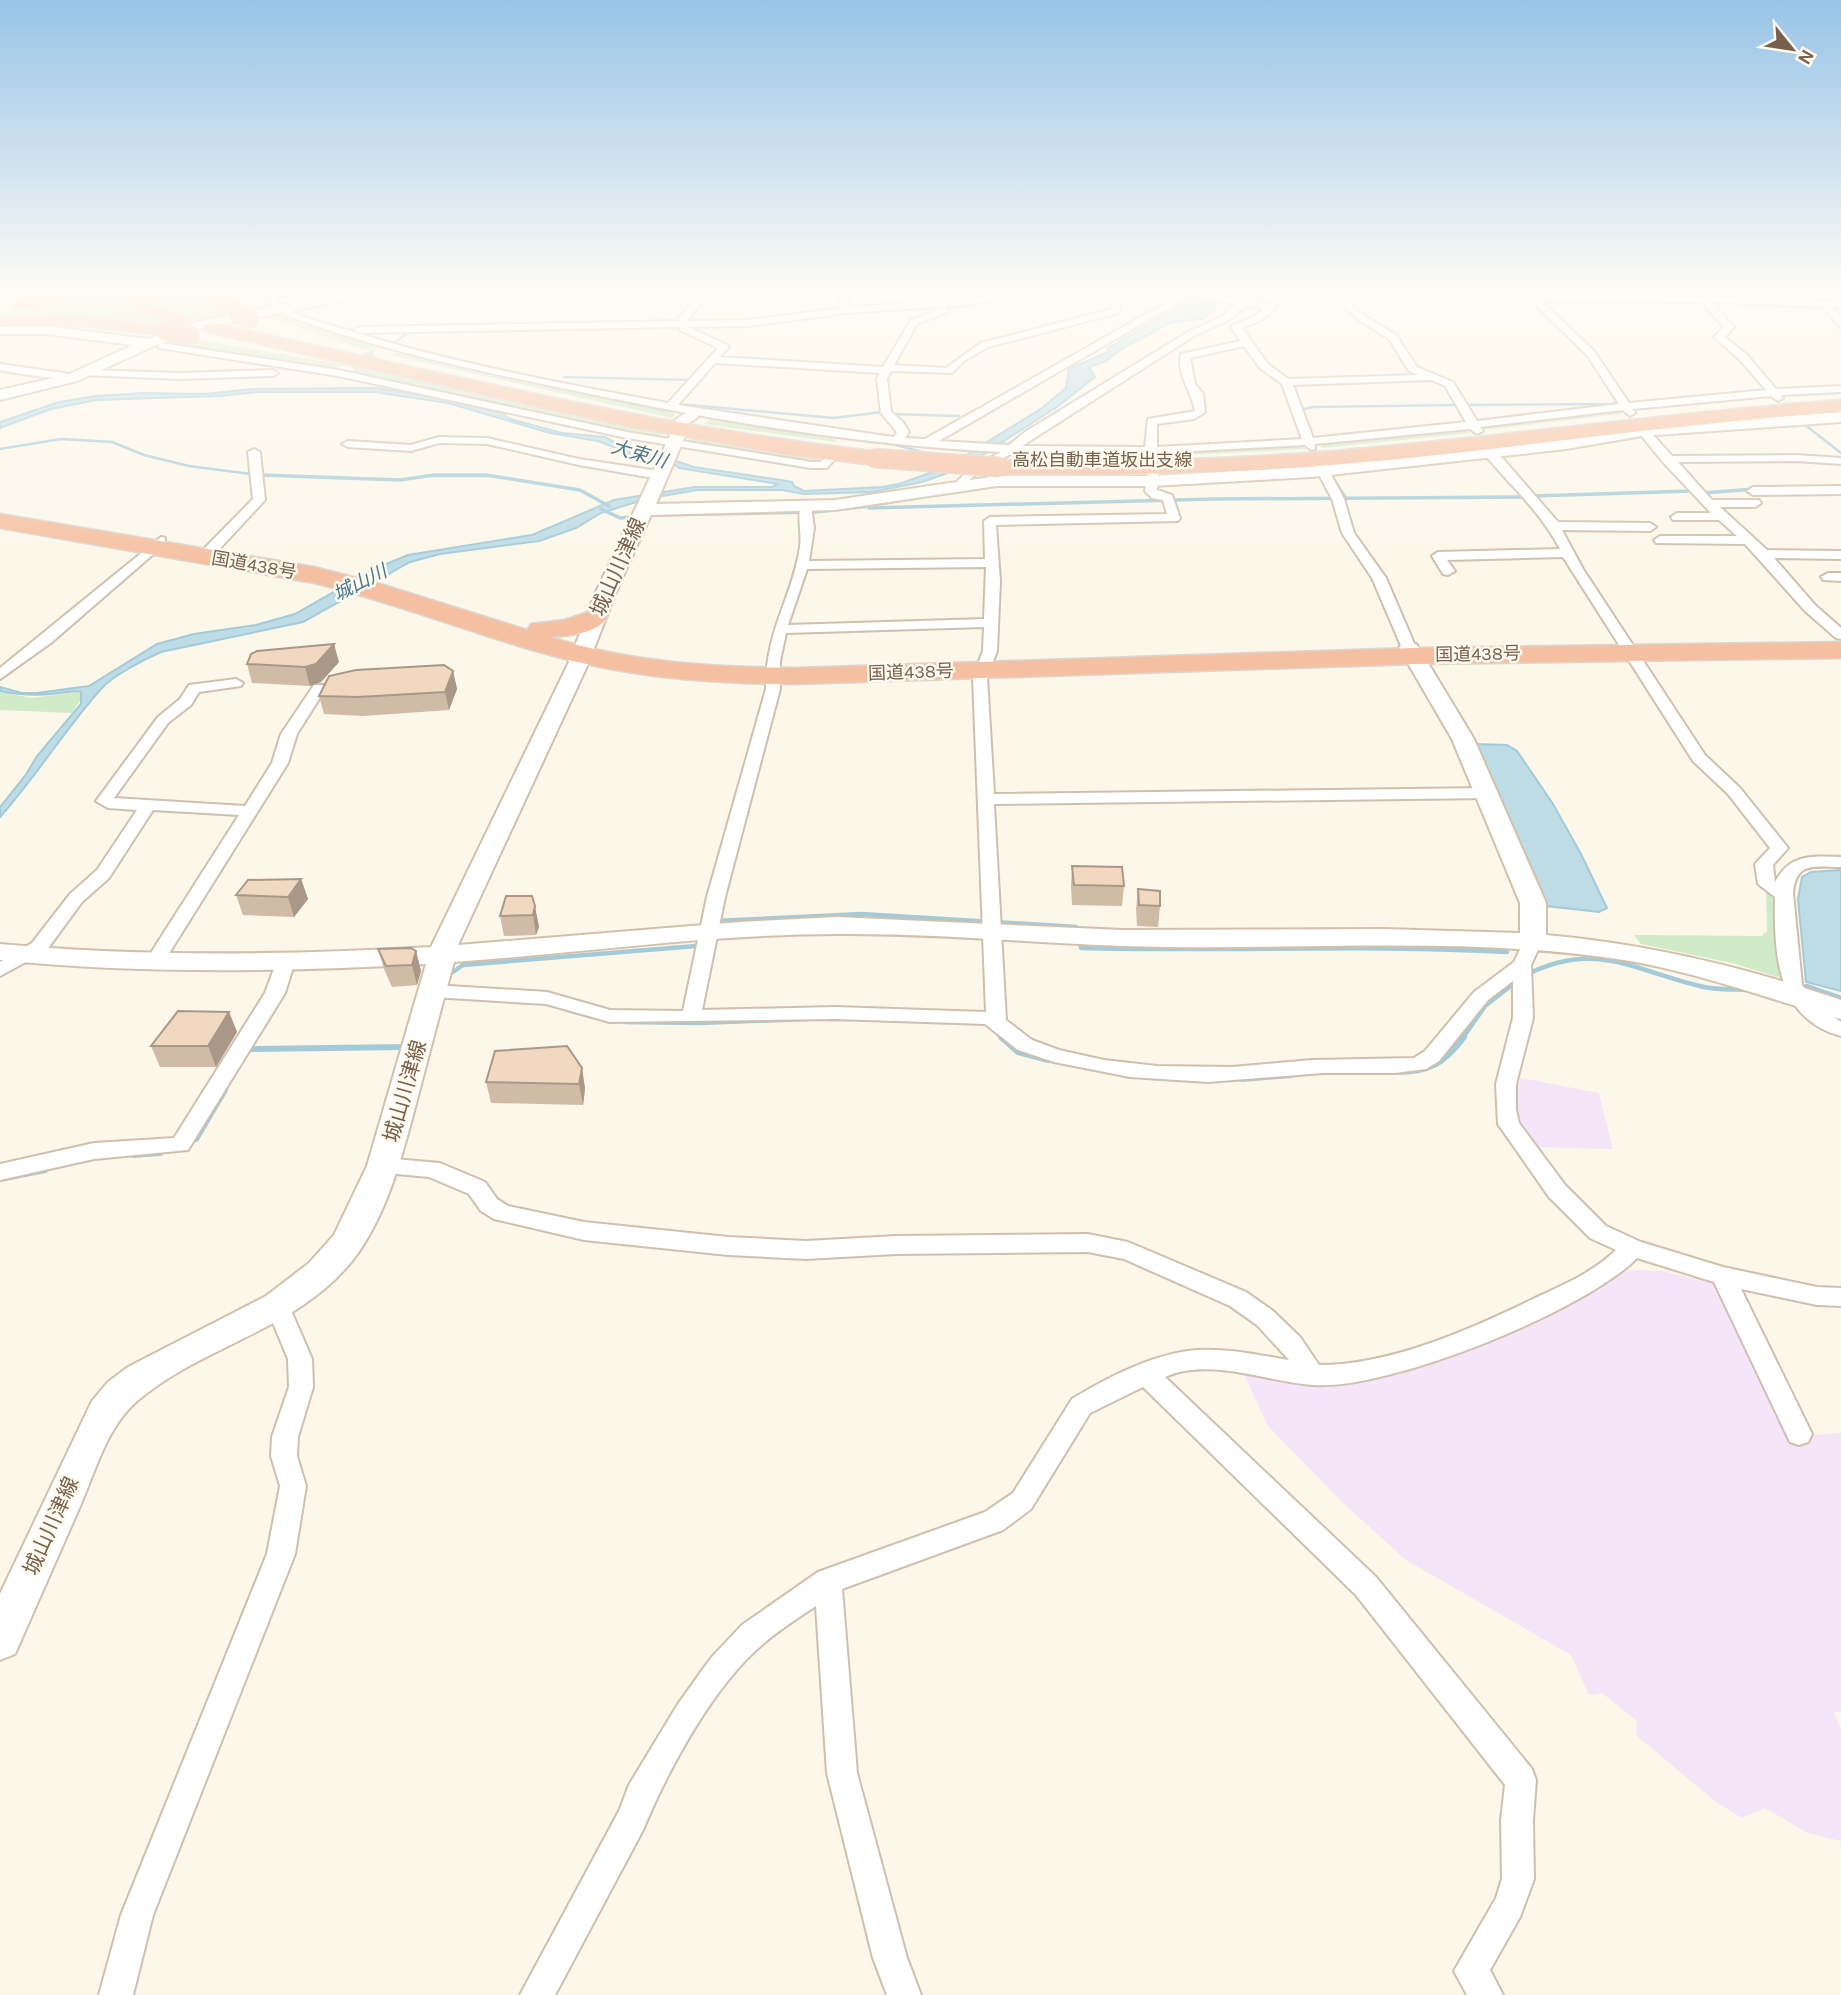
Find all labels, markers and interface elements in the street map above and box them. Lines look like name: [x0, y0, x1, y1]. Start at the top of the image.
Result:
north arrow: [1757, 14, 1827, 84]
text: N: [1793, 46, 1819, 68]
water label: 大束川: [609, 436, 671, 473]
street label: 高松自動車道坂出支線: [1012, 449, 1192, 471]
street label: 城山川津線: [586, 514, 650, 620]
street label: 国道438号: [210, 547, 298, 583]
water label: 城山川: [330, 559, 392, 606]
street label: 国道438号: [1435, 642, 1521, 666]
street label: 国道438号: [868, 660, 954, 684]
street label: 城山川津線: [379, 1037, 431, 1145]
street label: 城山川津線: [19, 1473, 83, 1579]

